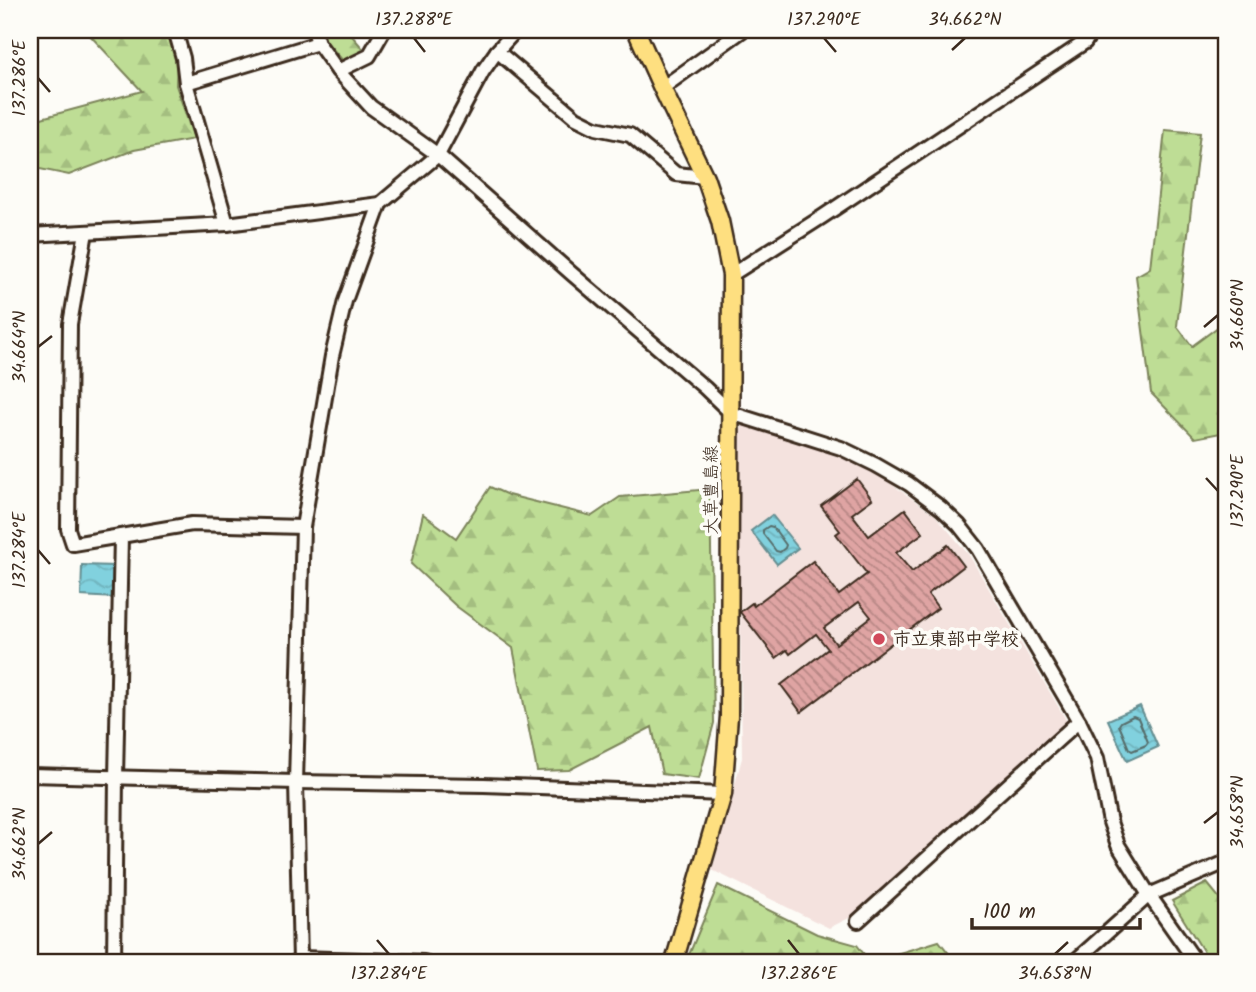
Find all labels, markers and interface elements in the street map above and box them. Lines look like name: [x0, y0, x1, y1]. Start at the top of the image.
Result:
text: 137.288°E: [375, 6, 453, 35]
text: 137.290°E: [787, 6, 861, 35]
text: 34.662°N: [928, 6, 1002, 35]
text: 137.286°E: [6, 39, 35, 116]
text: 34.660°N: [1224, 279, 1253, 351]
text: 34.664°N: [6, 311, 35, 383]
street label: 大草豊島線: [698, 445, 727, 535]
text: 137.290°E: [1224, 454, 1253, 528]
text: 137.284°E: [6, 511, 35, 588]
place label: 市立東部中学校: [893, 626, 1019, 655]
marker: 市立東部中学校: [871, 631, 887, 647]
text: 34.658°N: [1224, 775, 1253, 849]
text: 34.662°N: [6, 807, 35, 881]
scale bar: [972, 887, 1140, 931]
text: 100 m: [983, 896, 1036, 929]
text: 137.284°E: [351, 960, 428, 989]
text: 137.286°E: [761, 960, 838, 989]
text: 34.658°N: [1018, 960, 1092, 989]

